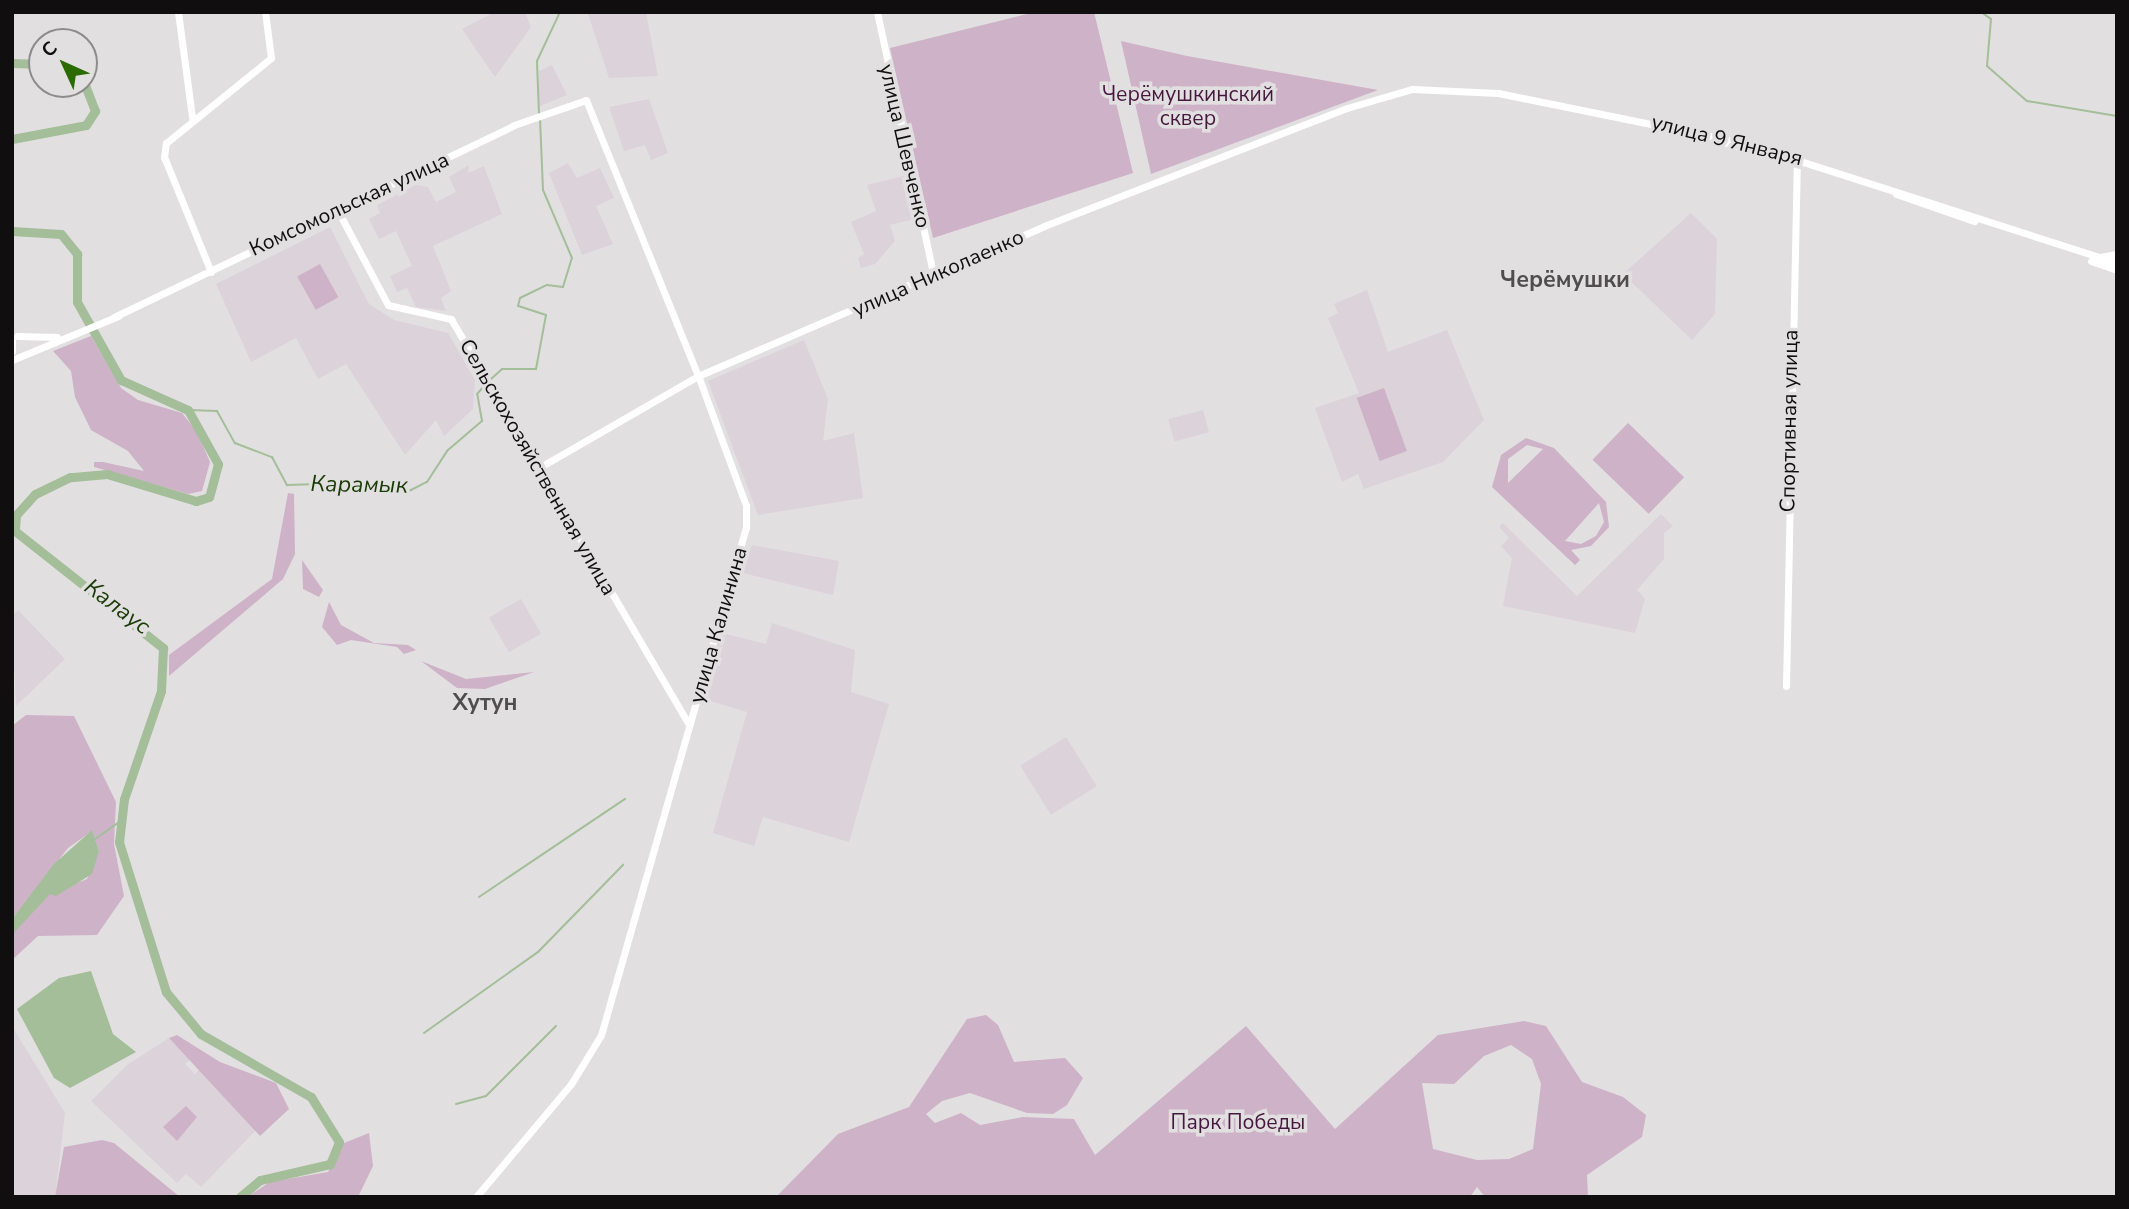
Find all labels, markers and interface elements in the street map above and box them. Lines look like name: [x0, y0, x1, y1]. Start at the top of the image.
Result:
north arrow: [28, 28, 98, 98]
text: С: [36, 36, 63, 63]
street label: улица Шевченко: [874, 62, 936, 230]
park label: Черёмушкинский сквер: [1102, 81, 1274, 131]
street label: улица 9 Января: [1649, 109, 1805, 171]
street label: Комсомольская улица: [245, 147, 453, 261]
street label: улица Николаенко: [848, 224, 1028, 322]
district label: Черёмушки: [1500, 266, 1630, 294]
street label: Спортивная улица: [1775, 329, 1803, 513]
street label: Сельскохозяйственная улица: [454, 334, 622, 600]
water label: Карамык: [310, 470, 408, 500]
street label: улица Калинина: [684, 544, 752, 706]
water label: Калаус: [79, 573, 155, 641]
district label: Хутун: [453, 689, 517, 717]
park label: Парк Победы: [1171, 1109, 1305, 1135]

